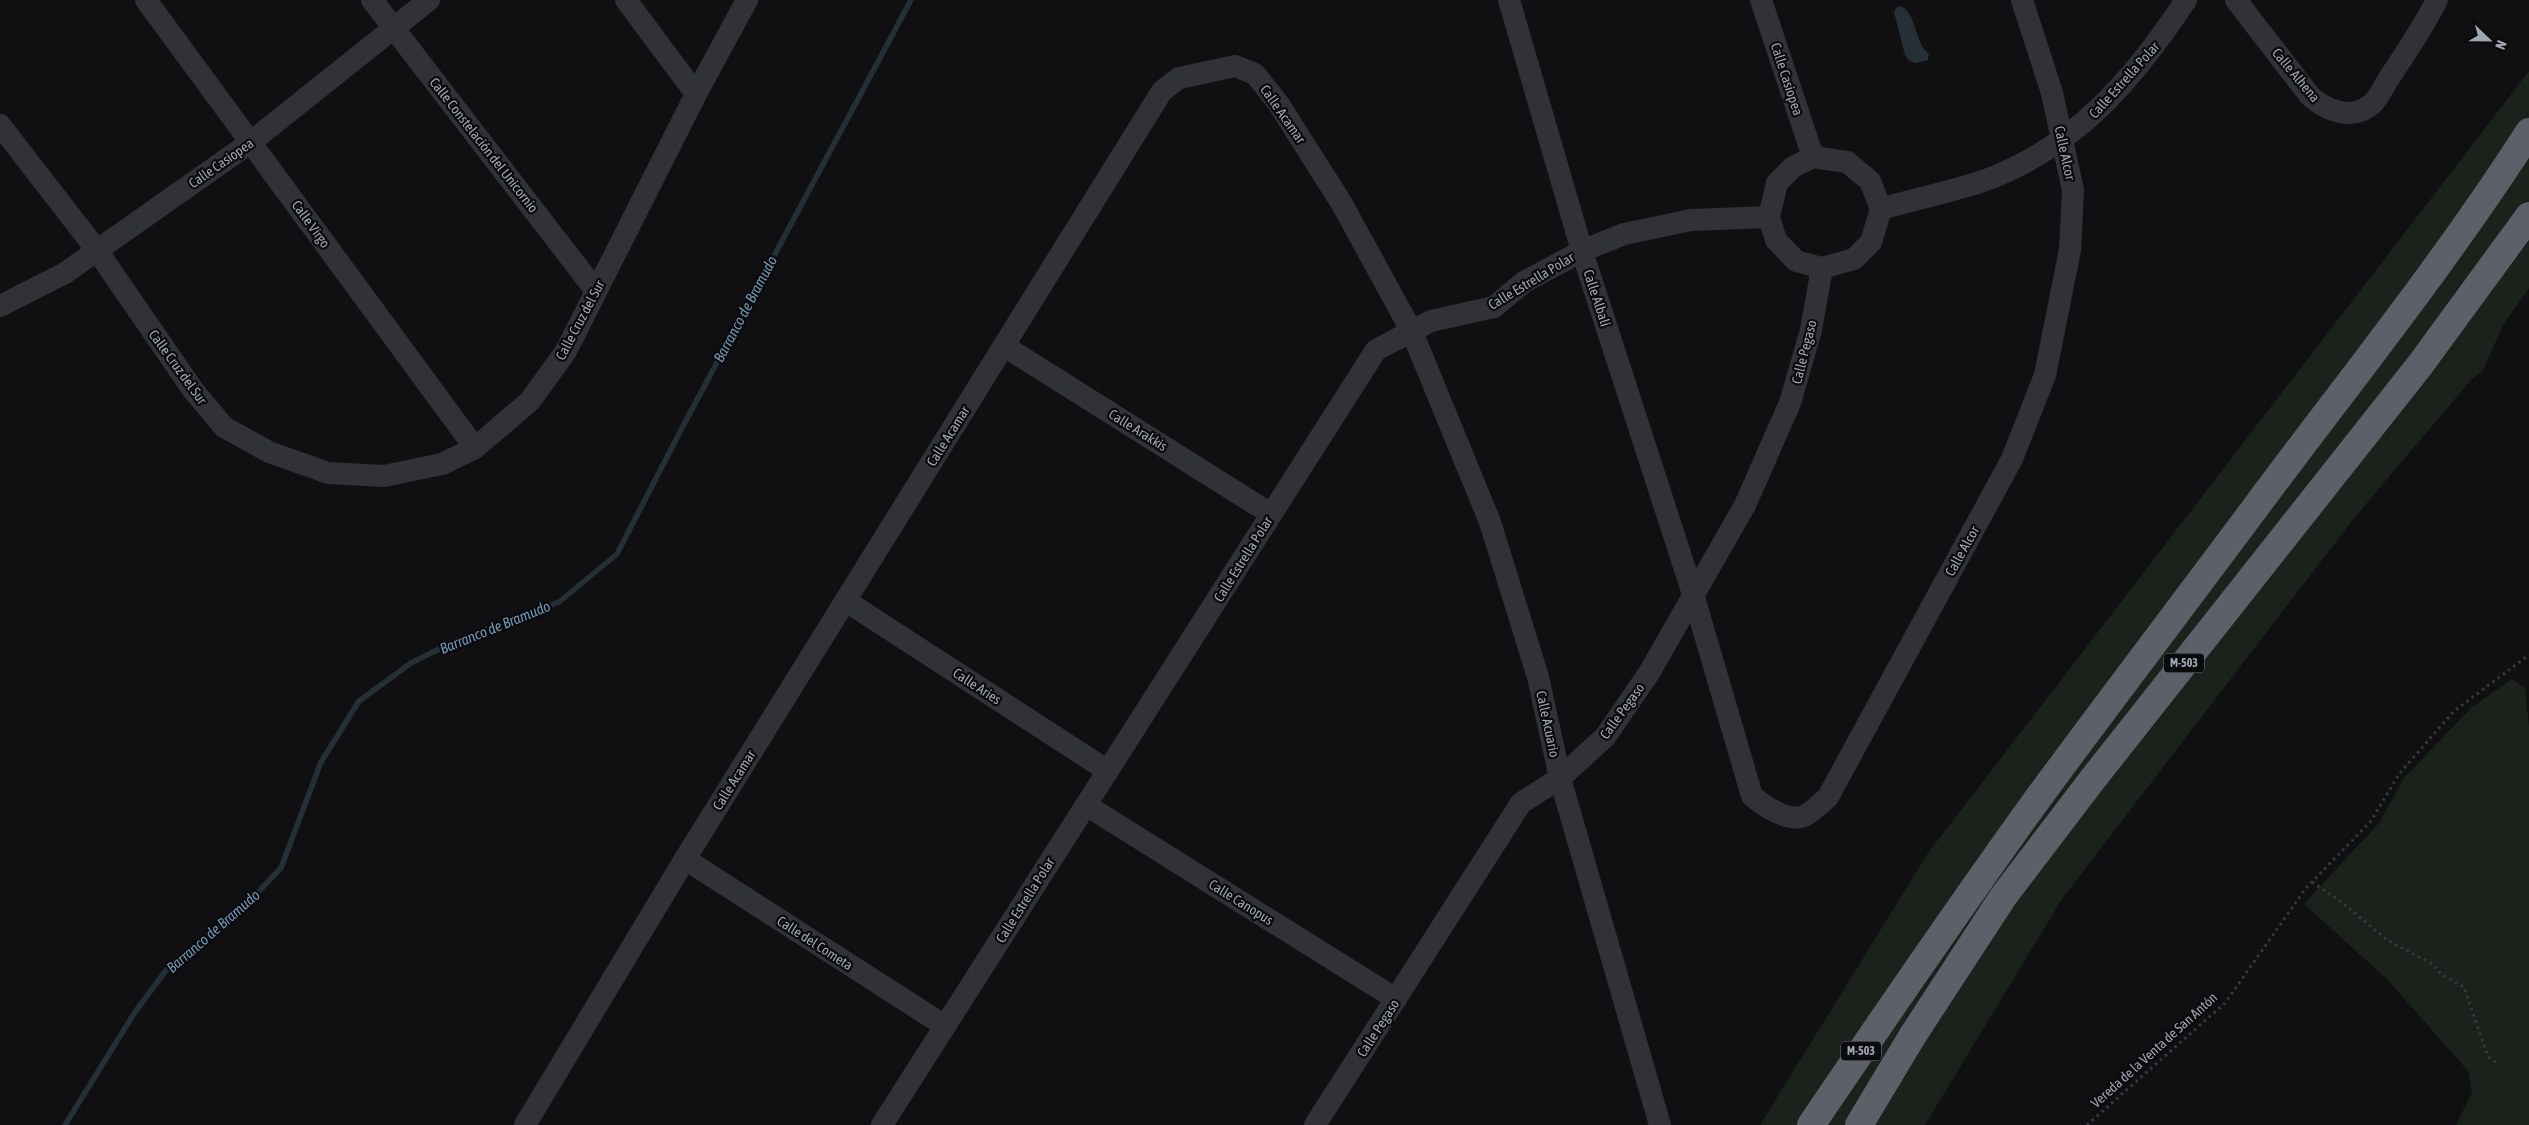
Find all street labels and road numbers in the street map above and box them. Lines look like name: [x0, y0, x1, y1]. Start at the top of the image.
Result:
street label: Calle Estrella Polar: [2086, 38, 2163, 122]
street label: Calle Casiopea: [1768, 41, 1806, 117]
street label: Calle Alhena: [2269, 45, 2323, 105]
street label: Calle Constelación del Unicornio: [426, 74, 542, 216]
street label: Calle Acamar: [1257, 82, 1309, 147]
street label: Calle Alcor: [2051, 125, 2079, 182]
street label: Calle Casiopea: [186, 135, 256, 191]
street label: Calle Virgo: [289, 197, 333, 251]
street label: Calle Estrella Polar: [1485, 249, 1578, 313]
street label: Calle Albalí: [1580, 267, 1614, 329]
street label: Calle Cruz del Sur: [552, 277, 608, 363]
street label: Calle Pegaso: [1788, 318, 1820, 386]
street label: Calle Cruz del Sur: [146, 327, 211, 408]
street label: Calle Acamar: [923, 402, 973, 469]
street label: Calle Arakkis: [1106, 406, 1170, 454]
street label: Calle Estrella Polar: [1210, 513, 1276, 604]
street label: Calle Alcor: [1942, 522, 1983, 579]
road number: M-503: [2164, 654, 2204, 672]
street label: Calle Aries: [950, 665, 1004, 707]
street label: Calle Pegaso: [1596, 680, 1648, 742]
street label: Calle Acuario: [1533, 689, 1563, 759]
street label: Calle Acamar: [709, 746, 759, 813]
street label: Calle Estrella Polar: [992, 854, 1058, 945]
street label: Calle Canopus: [1206, 876, 1276, 928]
street label: Calle del Cometa: [774, 913, 856, 973]
street label: Vereda de la Venta de San Antón: [2088, 989, 2220, 1111]
street label: Calle Pegaso: [1354, 996, 1402, 1060]
road number: M-503: [1841, 1042, 1881, 1060]

